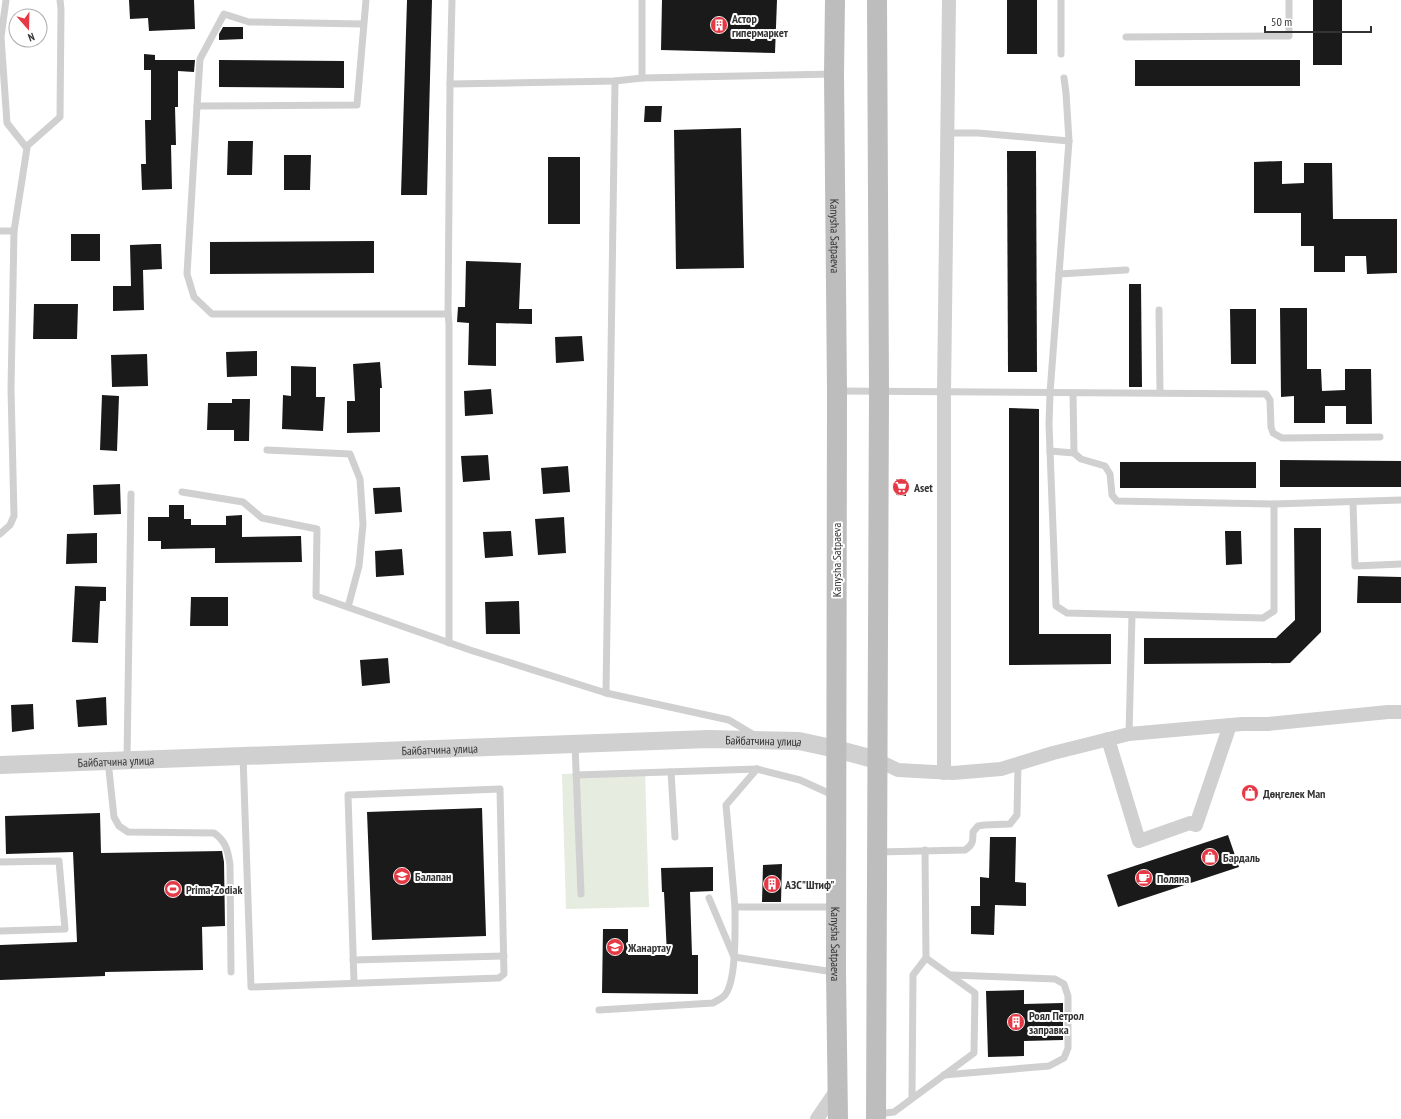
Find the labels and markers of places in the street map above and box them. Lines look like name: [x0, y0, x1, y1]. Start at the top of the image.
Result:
place label: Астор гипермаркет: [731, 11, 789, 40]
building icon: Астор гипермаркет: [709, 15, 729, 35]
supermarket icon: Aset: [891, 477, 911, 497]
place label: Aset: [913, 480, 933, 495]
shop icon: Дөңгелек Man: [1240, 783, 1260, 803]
place label: Дөңгелек Man: [1263, 786, 1326, 801]
shop icon: Бардаль: [1200, 847, 1220, 867]
place label: Бардаль: [1223, 850, 1260, 865]
school or university icon: Балапан: [392, 866, 412, 886]
cafe icon: Поляна: [1134, 868, 1154, 888]
place label: Балапан: [415, 869, 451, 884]
place label: Поляна: [1157, 871, 1189, 886]
building icon: АЗС"Штиф": [762, 874, 782, 894]
place label: АЗС"Штиф": [784, 877, 834, 892]
sports icon: Prima-Zodiak: [163, 879, 183, 899]
place label: Prima-Zodiak: [186, 882, 242, 897]
school or university icon: Жанартау: [605, 937, 625, 957]
place label: Жанартау: [627, 940, 671, 955]
place label: Роял Петрол заправка: [1029, 1008, 1084, 1037]
building icon: Роял Петрол заправка: [1006, 1012, 1026, 1032]

